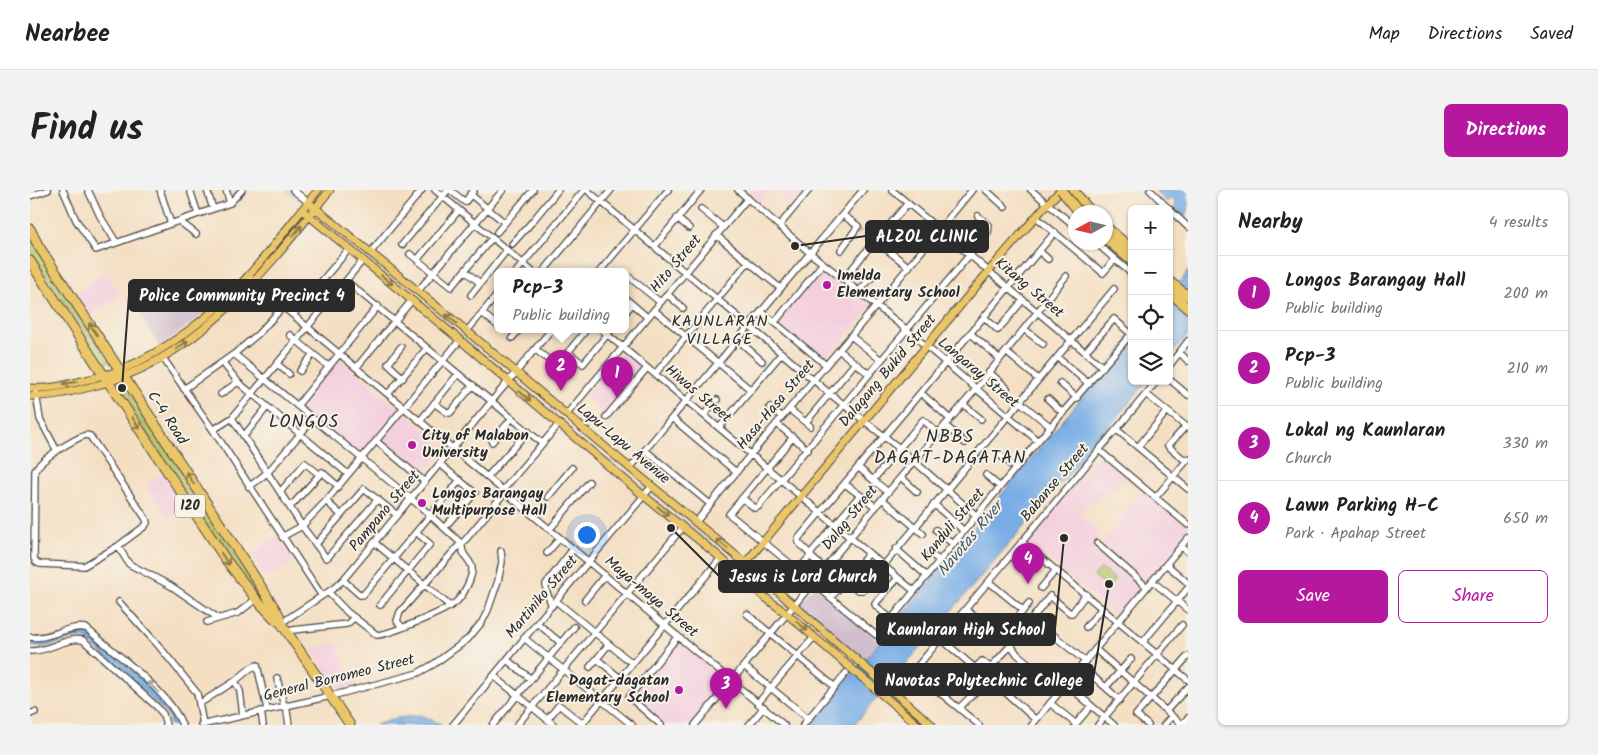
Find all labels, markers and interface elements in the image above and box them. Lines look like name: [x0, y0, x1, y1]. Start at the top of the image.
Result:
text: Nearbee: [25, 15, 110, 54]
text: Map: [1368, 20, 1400, 49]
text: Directions: [1428, 20, 1502, 49]
text: Saved: [1530, 20, 1573, 49]
text: Find us: [30, 102, 143, 158]
button: Directions: [1444, 104, 1568, 157]
north arrow: [1068, 205, 1113, 250]
map controls: [1128, 205, 1173, 385]
button: +: [1128, 205, 1173, 250]
text: Nearby: [1238, 206, 1303, 239]
text: 4 results: [1489, 210, 1548, 235]
callout: ALZOL CLINIC: [866, 221, 988, 252]
one-way arrow: [291, 225, 302, 238]
text: ALZOL CLINIC: [876, 225, 978, 250]
street label: Hito Street: [644, 229, 708, 299]
button: −: [1128, 250, 1173, 295]
street label: Kitang Street: [989, 252, 1069, 324]
place label: Imelda Elementary School: [837, 264, 960, 305]
text: Longos Barangay Hall: [1285, 266, 1465, 296]
popup: [494, 268, 629, 333]
text: Pcp-3: [513, 273, 563, 303]
one-way arrow: [381, 275, 394, 286]
marker: Imelda Elementary School: [821, 279, 833, 291]
callout: Police Community Precinct 4: [129, 280, 354, 311]
text: 1: [1252, 281, 1256, 306]
text: 200 m: [1504, 281, 1548, 306]
text: Police Community Precinct 4: [139, 284, 345, 309]
button: locate: [1128, 295, 1173, 340]
text: Public building: [1285, 296, 1383, 321]
text: Public building: [513, 303, 610, 328]
district label: KAUNLARAN VILLAGE: [672, 309, 768, 352]
street label: Dalagang Bukid Street: [833, 309, 943, 433]
one-way arrow: [445, 313, 458, 324]
one-way arrow: [88, 323, 98, 337]
street label: Langaray Street: [932, 332, 1024, 415]
one-way arrow: [175, 340, 189, 350]
button: layers: [1128, 340, 1173, 385]
text: Pcp-3: [1285, 341, 1335, 371]
pin: 2: [545, 350, 577, 391]
street label: Hasa-Hasa Street: [731, 354, 821, 456]
text: 2: [1249, 356, 1259, 381]
text: 210 m: [1507, 356, 1548, 381]
pin: 1: [601, 357, 633, 398]
street label: Hiwas Street: [659, 359, 737, 429]
text: Public building: [1285, 371, 1383, 396]
one-way arrow: [62, 379, 78, 389]
street label: C-4 Road: [141, 386, 194, 450]
one-way arrow: [519, 390, 532, 401]
street label: Lapu-Lapu Avenue: [571, 397, 675, 491]
district label: LONGOS: [269, 408, 339, 437]
one-way arrow: [131, 416, 141, 430]
text: Lokal ng Kaunlaran: [1285, 416, 1445, 446]
district label: NBBS DAGAT-DAGATAN: [874, 423, 1026, 473]
place label: City of Malabon University: [422, 424, 529, 465]
text: 3: [1250, 431, 1258, 456]
text: 330 m: [1503, 431, 1548, 456]
street label: Babanse Street: [1015, 438, 1095, 528]
marker: City of Malabon University: [406, 439, 418, 451]
text: Church: [1285, 446, 1332, 471]
street label: Pampano Street: [344, 465, 427, 557]
one-way arrow: [185, 471, 195, 485]
street label: Dalag Street: [816, 480, 884, 556]
place label: Longos Barangay Multipurpose Hall: [432, 482, 546, 523]
street label: Kanduli Street: [915, 483, 991, 567]
text: Lawn Parking H-C: [1285, 491, 1439, 521]
water label: Navotas River: [931, 493, 1011, 582]
road number: 120: [175, 494, 205, 518]
marker: Longos Barangay Multipurpose Hall: [416, 497, 428, 509]
one-way arrow: [657, 506, 670, 517]
text: 4: [1250, 506, 1258, 531]
text: 650 m: [1503, 506, 1548, 531]
text: Park · Apahap Street: [1285, 521, 1426, 546]
your location: [574, 522, 600, 548]
one-way arrow: [716, 538, 729, 549]
pin: 4: [1012, 543, 1044, 584]
street label: Martiniko Street: [500, 550, 584, 644]
street label: Maya-maya Street: [598, 550, 704, 644]
one-way arrow: [220, 552, 230, 566]
callout: Jesus is Lord Church: [719, 561, 888, 592]
text: Jesus is Lord Church: [729, 565, 877, 590]
button: Save: [1238, 570, 1388, 623]
button: Share: [1398, 570, 1548, 623]
callout: Kaunlaran High School: [877, 614, 1055, 645]
text: Kaunlaran High School: [887, 618, 1046, 643]
one-way arrow: [795, 621, 808, 632]
street label: General Borromeo Street: [261, 648, 417, 708]
callout: Navotas Polytechnic College: [875, 664, 1093, 695]
pin: 3: [710, 668, 742, 709]
place label: Dagat-dagatan Elementary School: [546, 669, 669, 710]
text: Navotas Polytechnic College: [885, 669, 1083, 694]
one-way arrow: [147, 680, 159, 693]
marker: Dagat-dagatan Elementary School: [673, 684, 685, 696]

